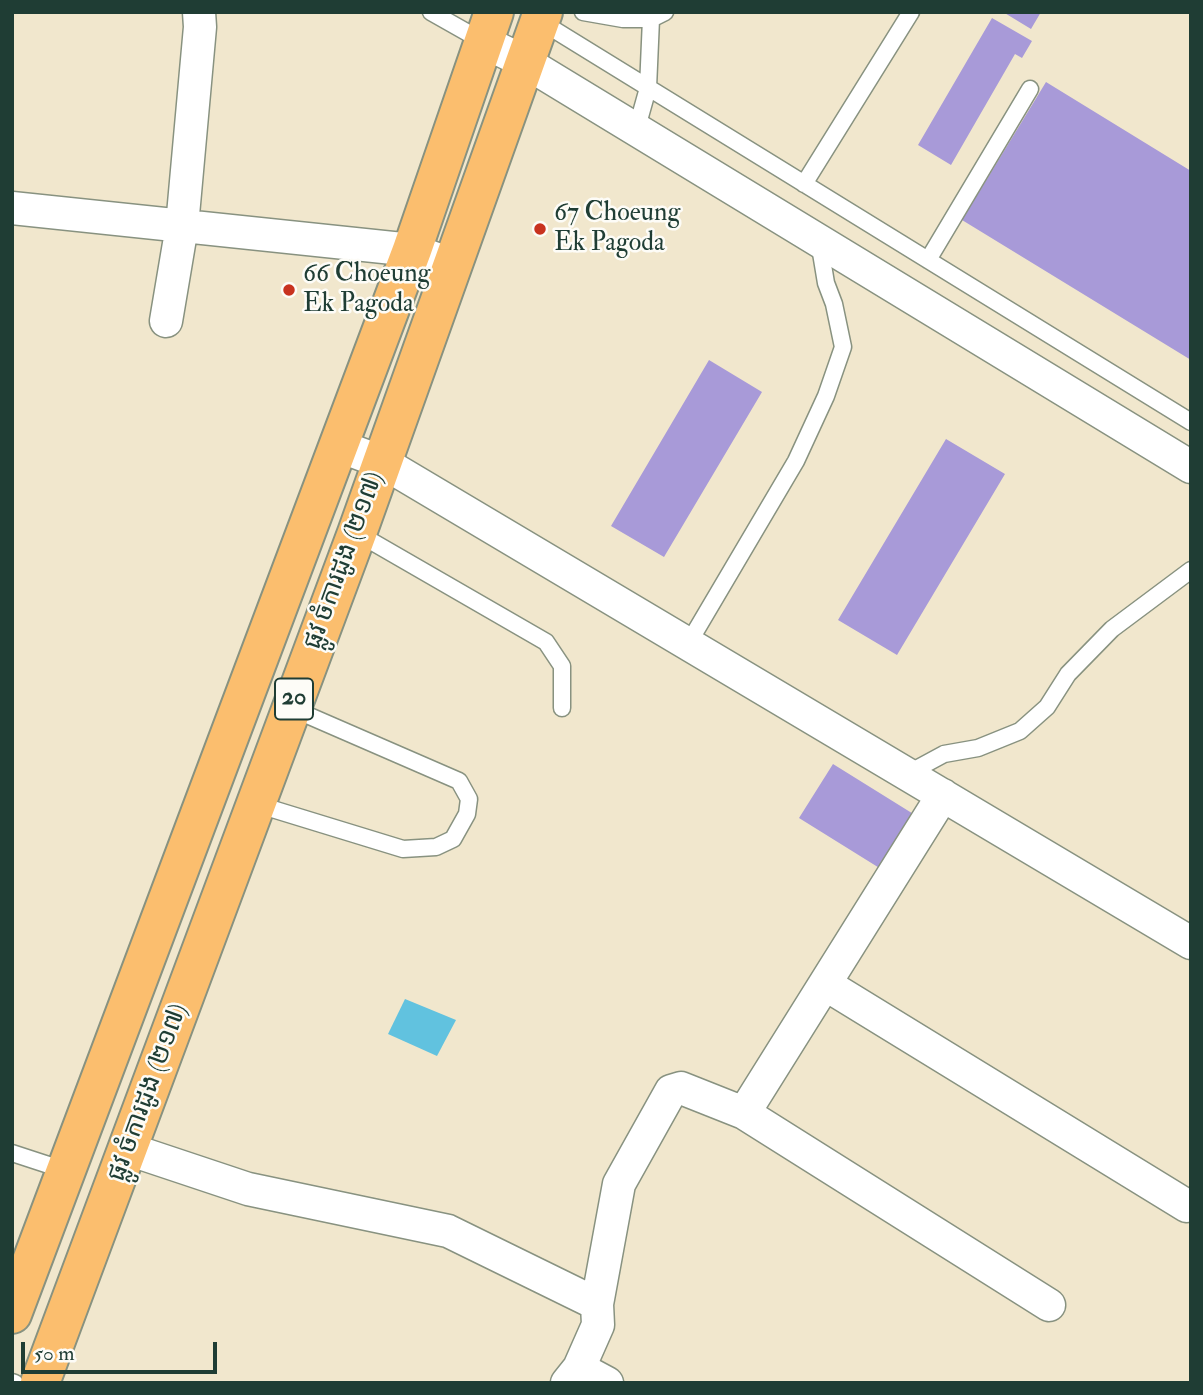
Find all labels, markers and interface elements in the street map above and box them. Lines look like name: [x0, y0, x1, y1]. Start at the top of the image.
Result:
place label: 67 Choeung Ek Pagoda: [554, 198, 680, 260]
marker: 67 Choeung Ek Pagoda: [532, 221, 548, 237]
place label: 66 Choeung Ek Pagoda: [303, 259, 430, 320]
marker: 66 Choeung Ek Pagoda: [281, 282, 297, 298]
street label: ផ្លូវ ចំការដូង (២១៧): [298, 468, 392, 654]
road number: 20: [275, 678, 313, 720]
street label: ផ្លូវ ចំការដូង (២១៧): [102, 1000, 196, 1186]
scale bar: [24, 1328, 220, 1372]
text: 50 m: [34, 1340, 75, 1367]

